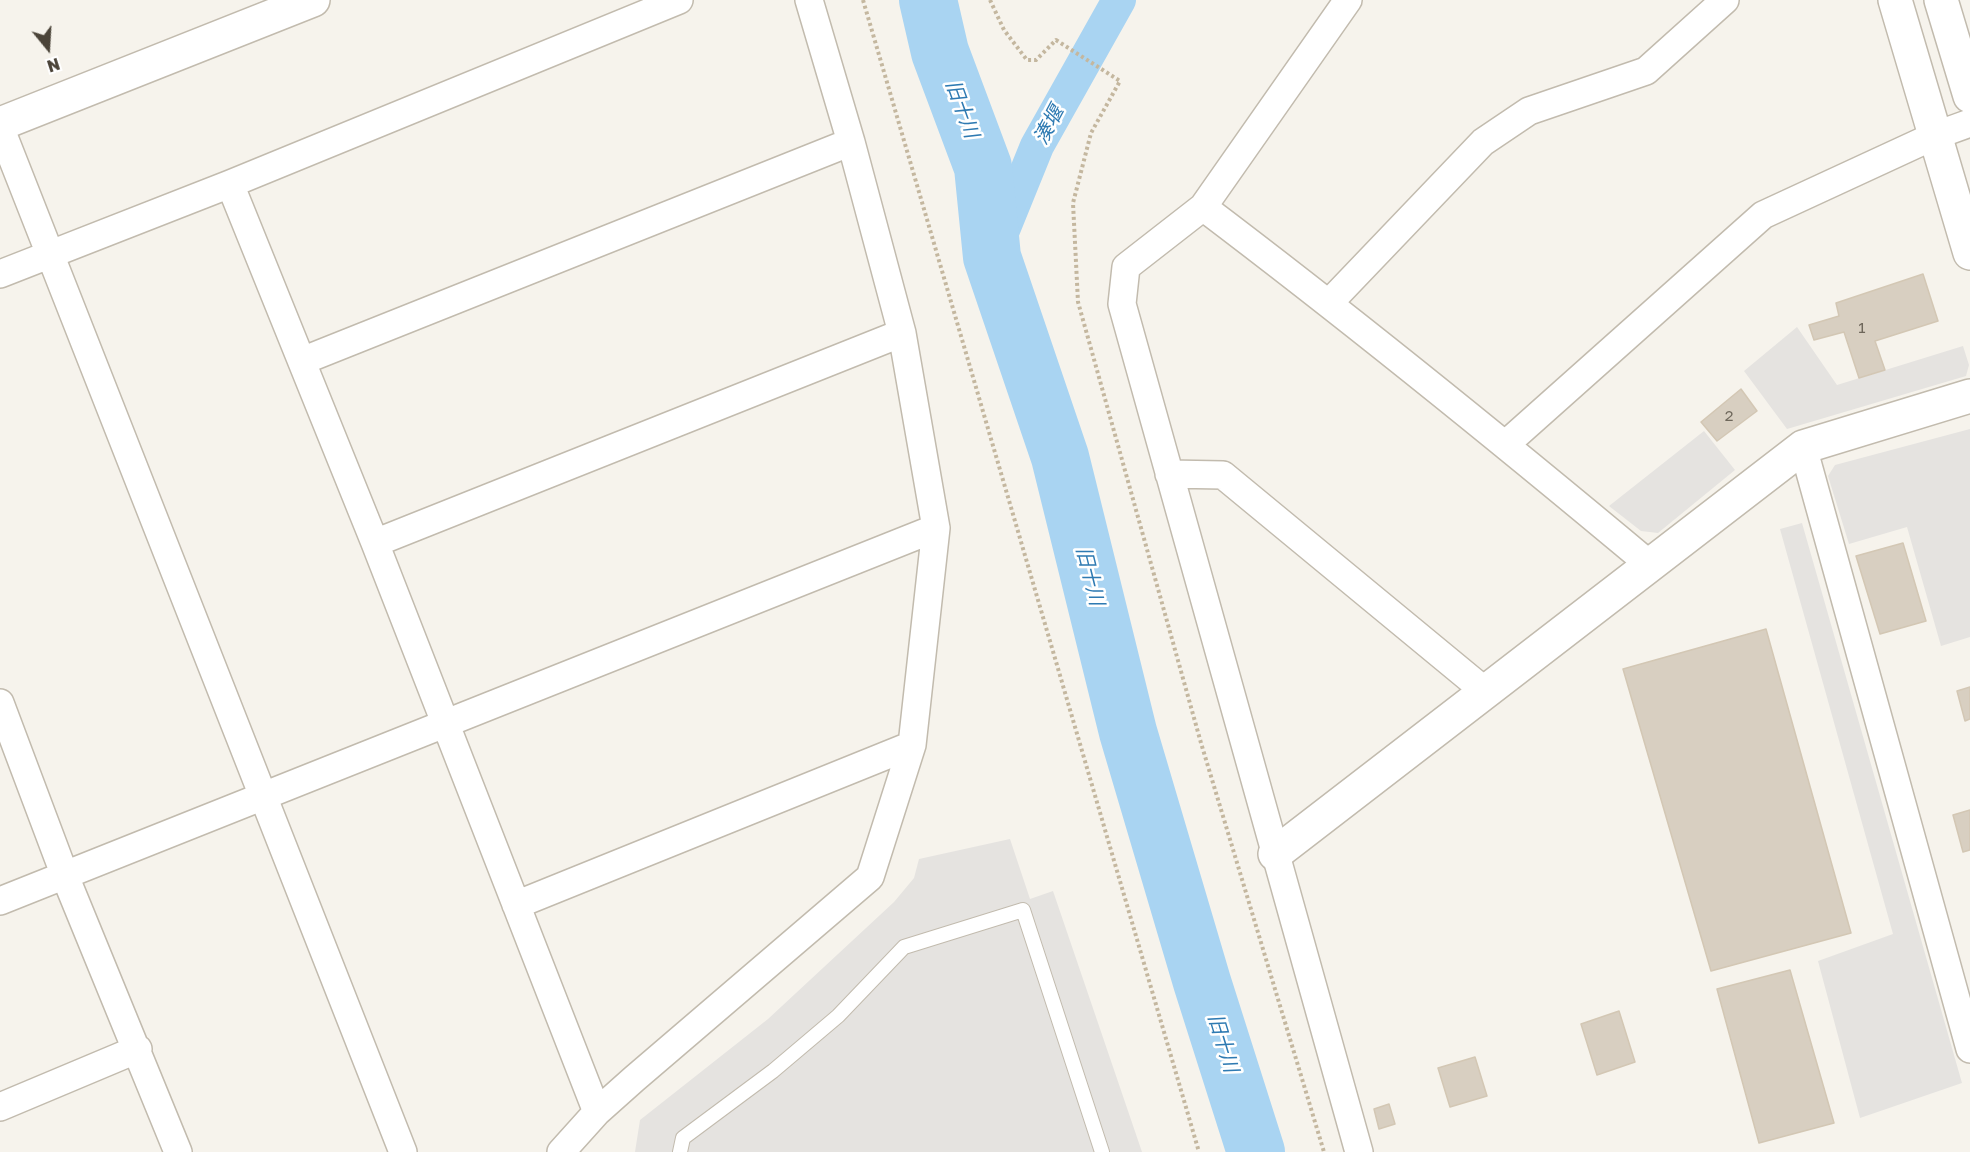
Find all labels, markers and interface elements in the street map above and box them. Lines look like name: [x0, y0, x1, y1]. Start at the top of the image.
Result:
north arrow: [18, 18, 78, 78]
text: N: [45, 54, 62, 77]
water label: 旧十川: [940, 77, 984, 141]
water label: 湊堰: [1029, 102, 1069, 148]
house number: 1: [1858, 319, 1866, 337]
house number: 2: [1725, 407, 1733, 425]
water label: 旧十川: [1071, 544, 1109, 608]
water label: 旧十川: [1203, 1011, 1243, 1075]

